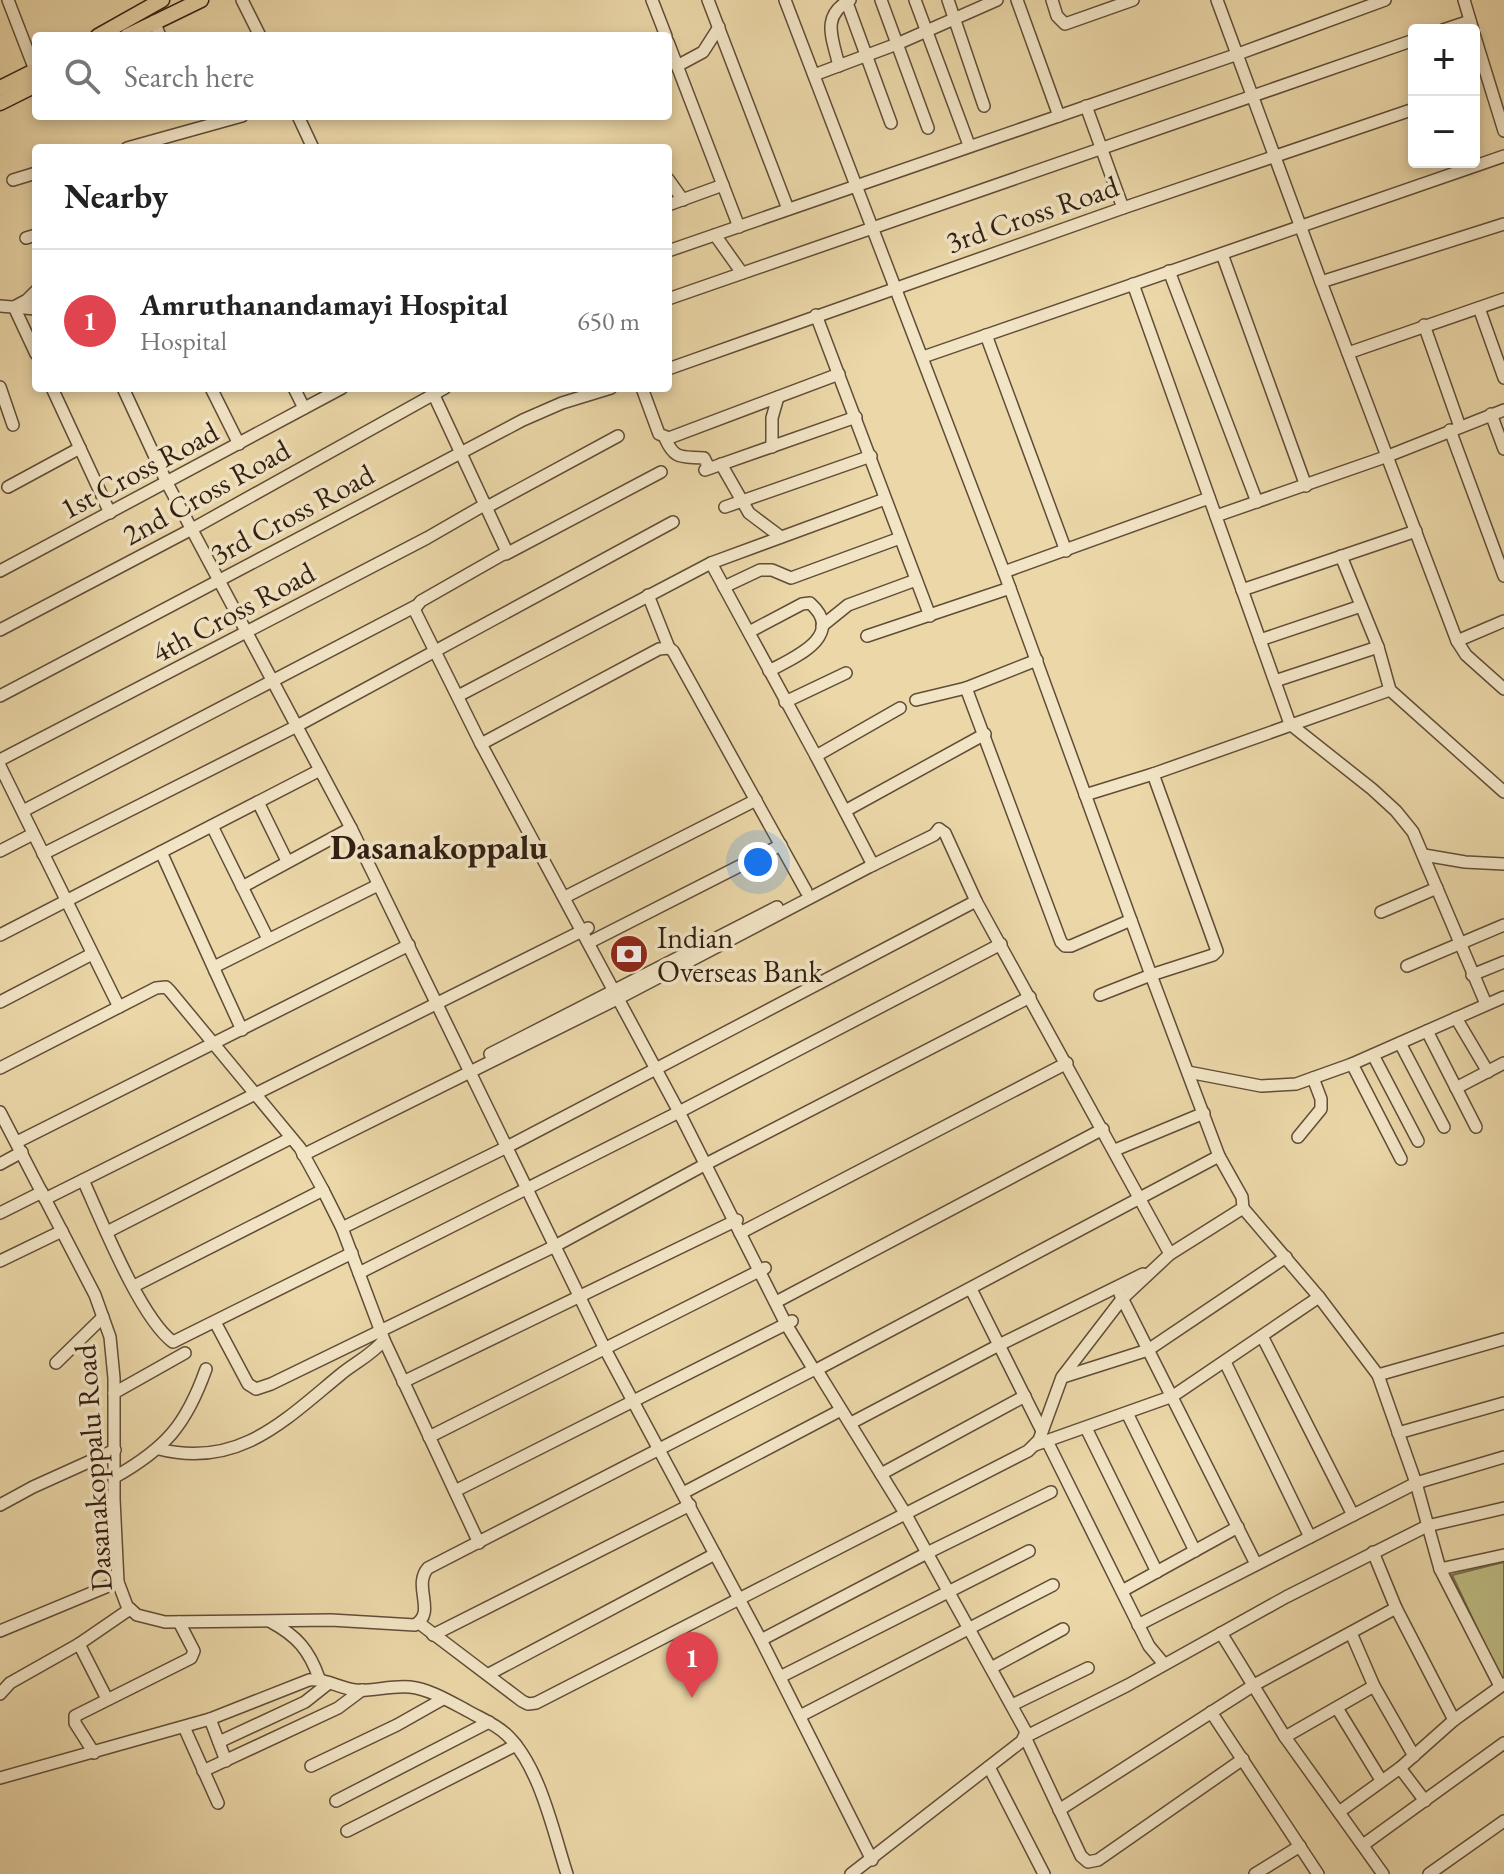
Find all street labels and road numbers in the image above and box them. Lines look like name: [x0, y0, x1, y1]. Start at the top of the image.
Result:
street label: 3rd Cross Road: [941, 166, 1124, 262]
street label: 1st Cross Road: [53, 412, 226, 528]
street label: 2nd Cross Road: [115, 430, 297, 554]
street label: 3rd Cross Road: [203, 454, 381, 573]
street label: 4th Cross Road: [145, 552, 322, 671]
street label: Dasanakoppalu Road: [65, 1342, 121, 1593]

